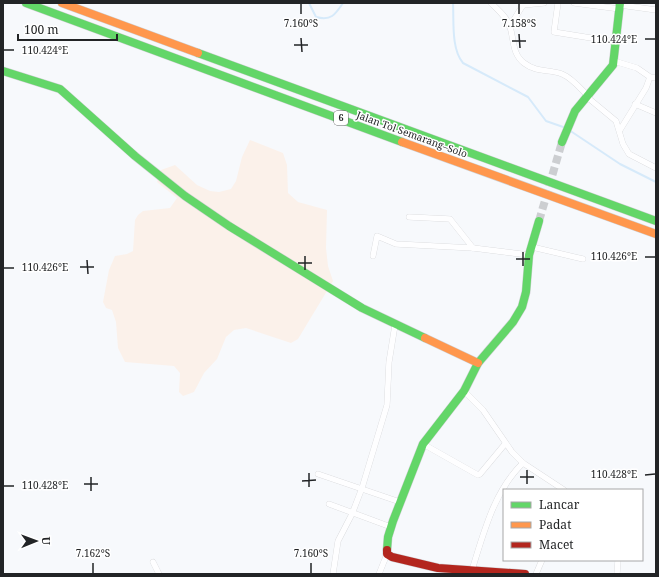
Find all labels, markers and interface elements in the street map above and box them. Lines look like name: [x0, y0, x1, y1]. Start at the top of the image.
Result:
scale bar: [18, 16, 117, 42]
text: 7.160°S: [284, 16, 318, 30]
text: 7.158°S: [502, 16, 536, 30]
text: 100 m: [24, 21, 59, 38]
text: 110.424°E: [591, 32, 637, 46]
text: 110.424°E: [22, 43, 68, 57]
street label: Jalan Tol Semarang–Solo: [354, 107, 470, 161]
road number: 6: [334, 111, 348, 125]
text: 110.426°E: [591, 249, 637, 263]
text: 110.426°E: [22, 260, 68, 274]
text: 110.428°E: [591, 467, 637, 481]
text: 110.428°E: [22, 478, 68, 492]
legend: [503, 489, 643, 561]
text: Lancar: [539, 496, 580, 513]
text: Padat: [539, 516, 571, 533]
north arrow: [16, 521, 56, 561]
text: Macet: [539, 536, 574, 553]
text: U: [39, 537, 54, 546]
text: 7.162°S: [76, 546, 110, 560]
text: 7.160°S: [294, 546, 328, 560]

